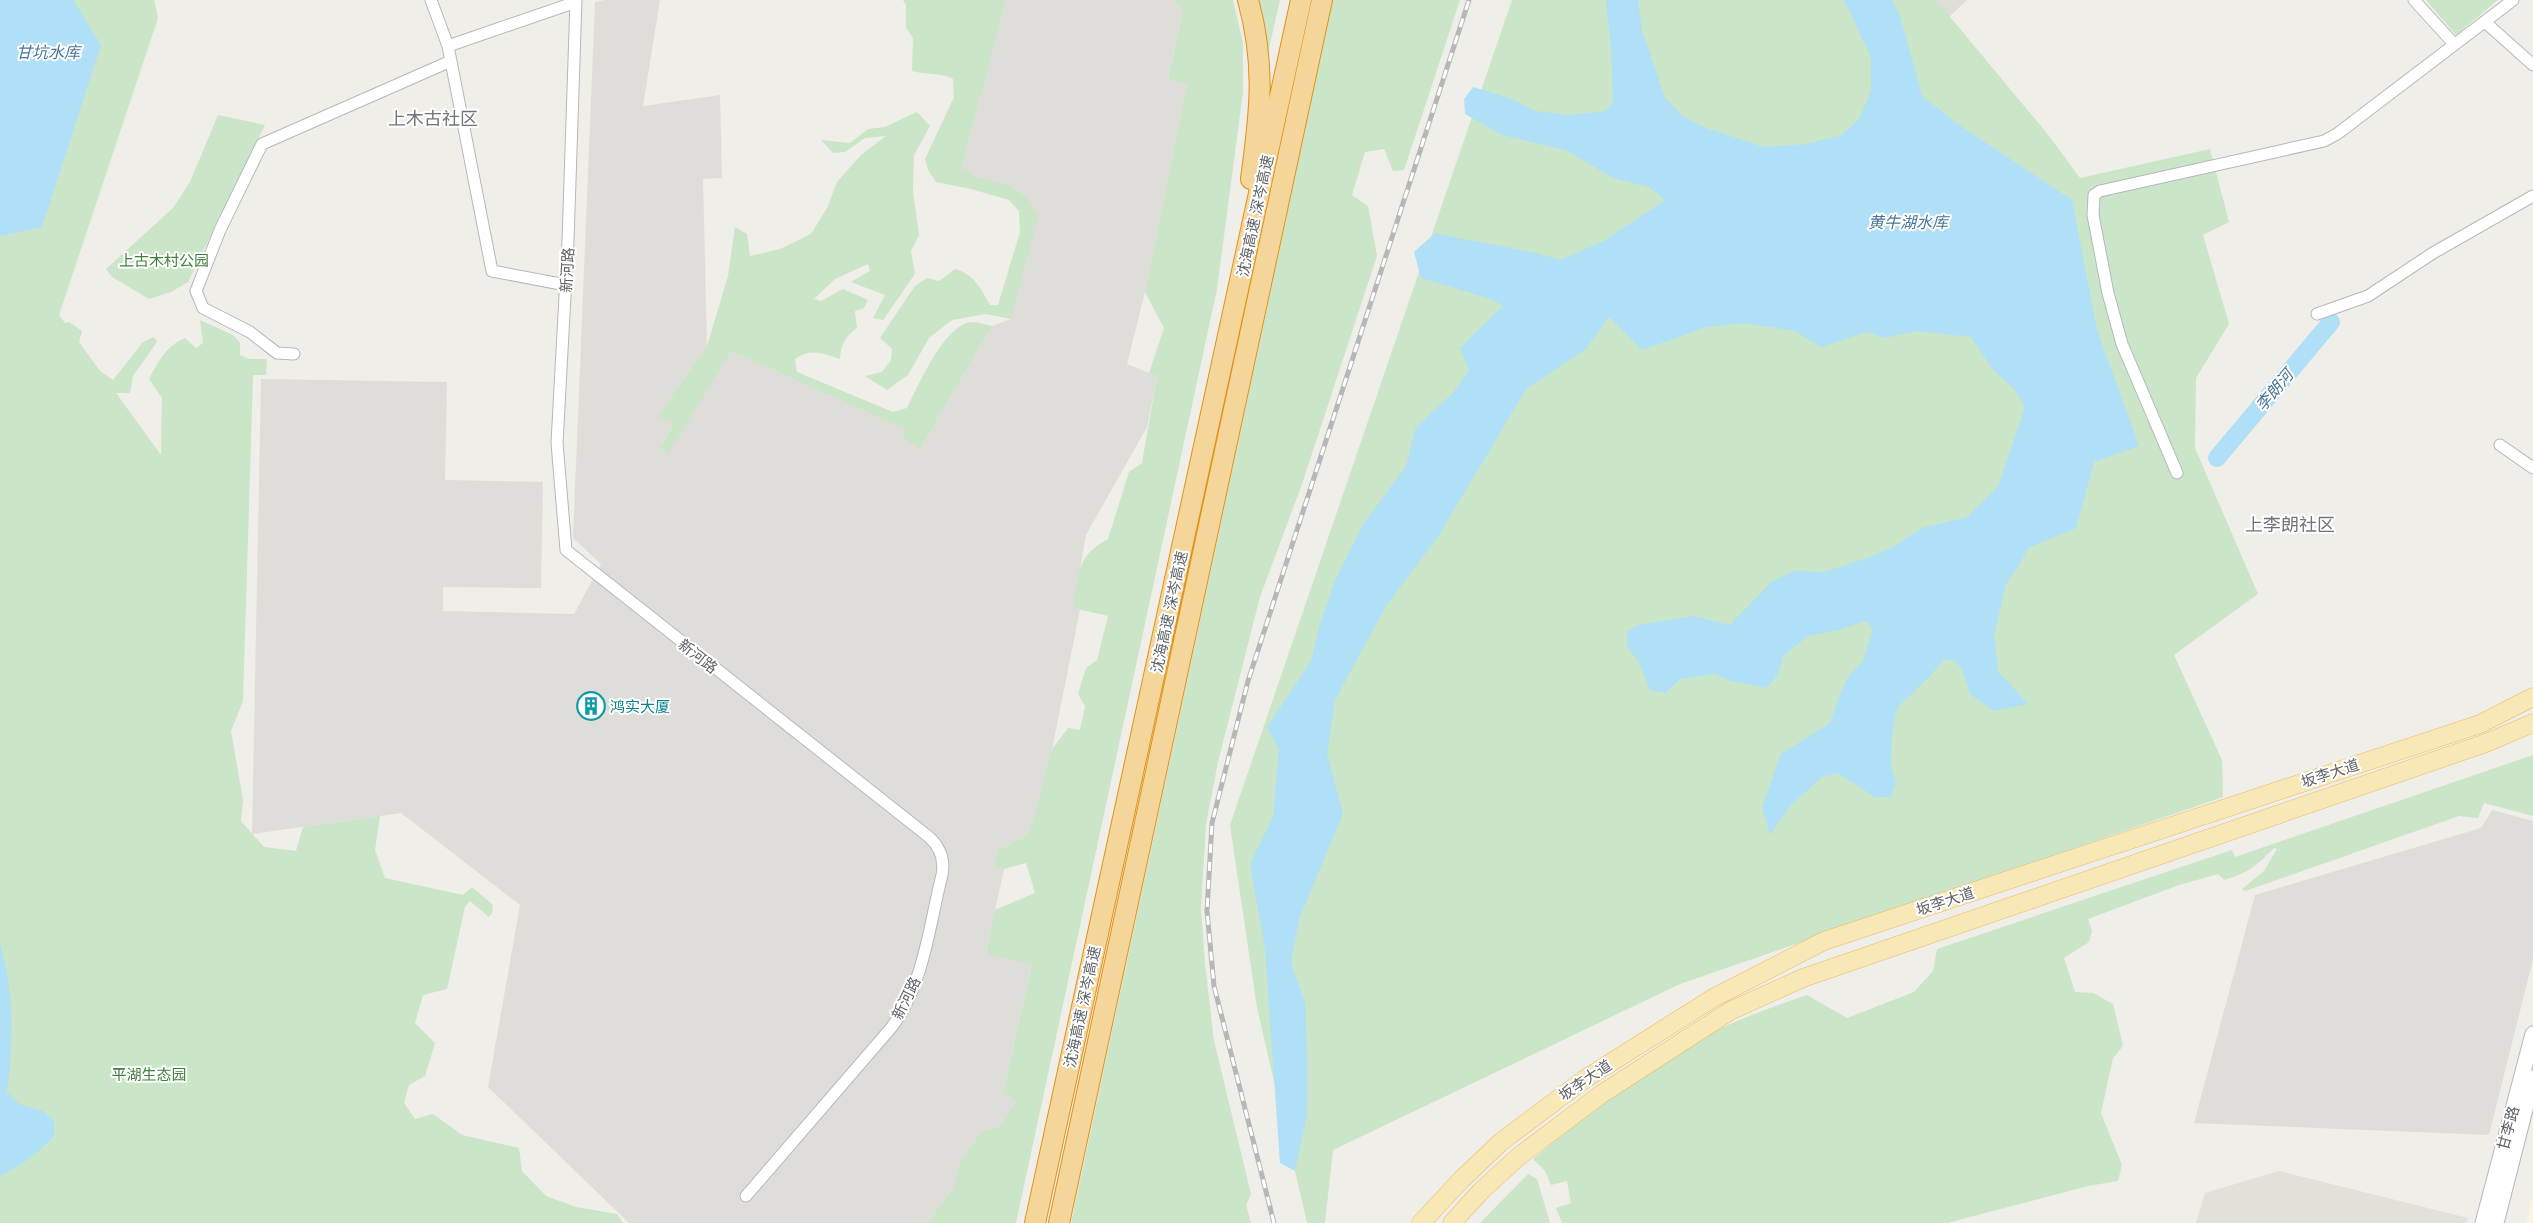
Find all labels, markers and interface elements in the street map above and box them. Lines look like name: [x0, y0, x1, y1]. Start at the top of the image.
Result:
water label: 甘坑水库: [16, 42, 83, 62]
district label: 上木古社区: [388, 107, 478, 130]
street label: 沈海高速 深岑高速: [1233, 153, 1277, 279]
water label: 黄牛湖水库: [1868, 212, 1951, 232]
street label: 新河路: [556, 247, 578, 293]
park label: 上古木村公园: [119, 251, 209, 270]
water label: 李朗河: [2251, 363, 2299, 415]
district label: 上李朗社区: [2245, 513, 2335, 536]
street label: 沈海高速 深岑高速: [1147, 549, 1191, 675]
street label: 新河路: [674, 635, 722, 677]
building icon: 鸿实大厦: [576, 691, 606, 721]
place label: 鸿实大厦: [610, 697, 670, 716]
street label: 坂李大道: [2299, 755, 2361, 791]
street label: 坂李大道: [1914, 883, 1976, 919]
street label: 沈海高速 深岑高速: [1060, 944, 1104, 1070]
street label: 新河路: [888, 974, 924, 1022]
street label: 坂李大道: [1555, 1055, 1615, 1105]
park label: 平湖生态园: [111, 1065, 187, 1084]
street label: 甘李路: [2493, 1104, 2523, 1152]

